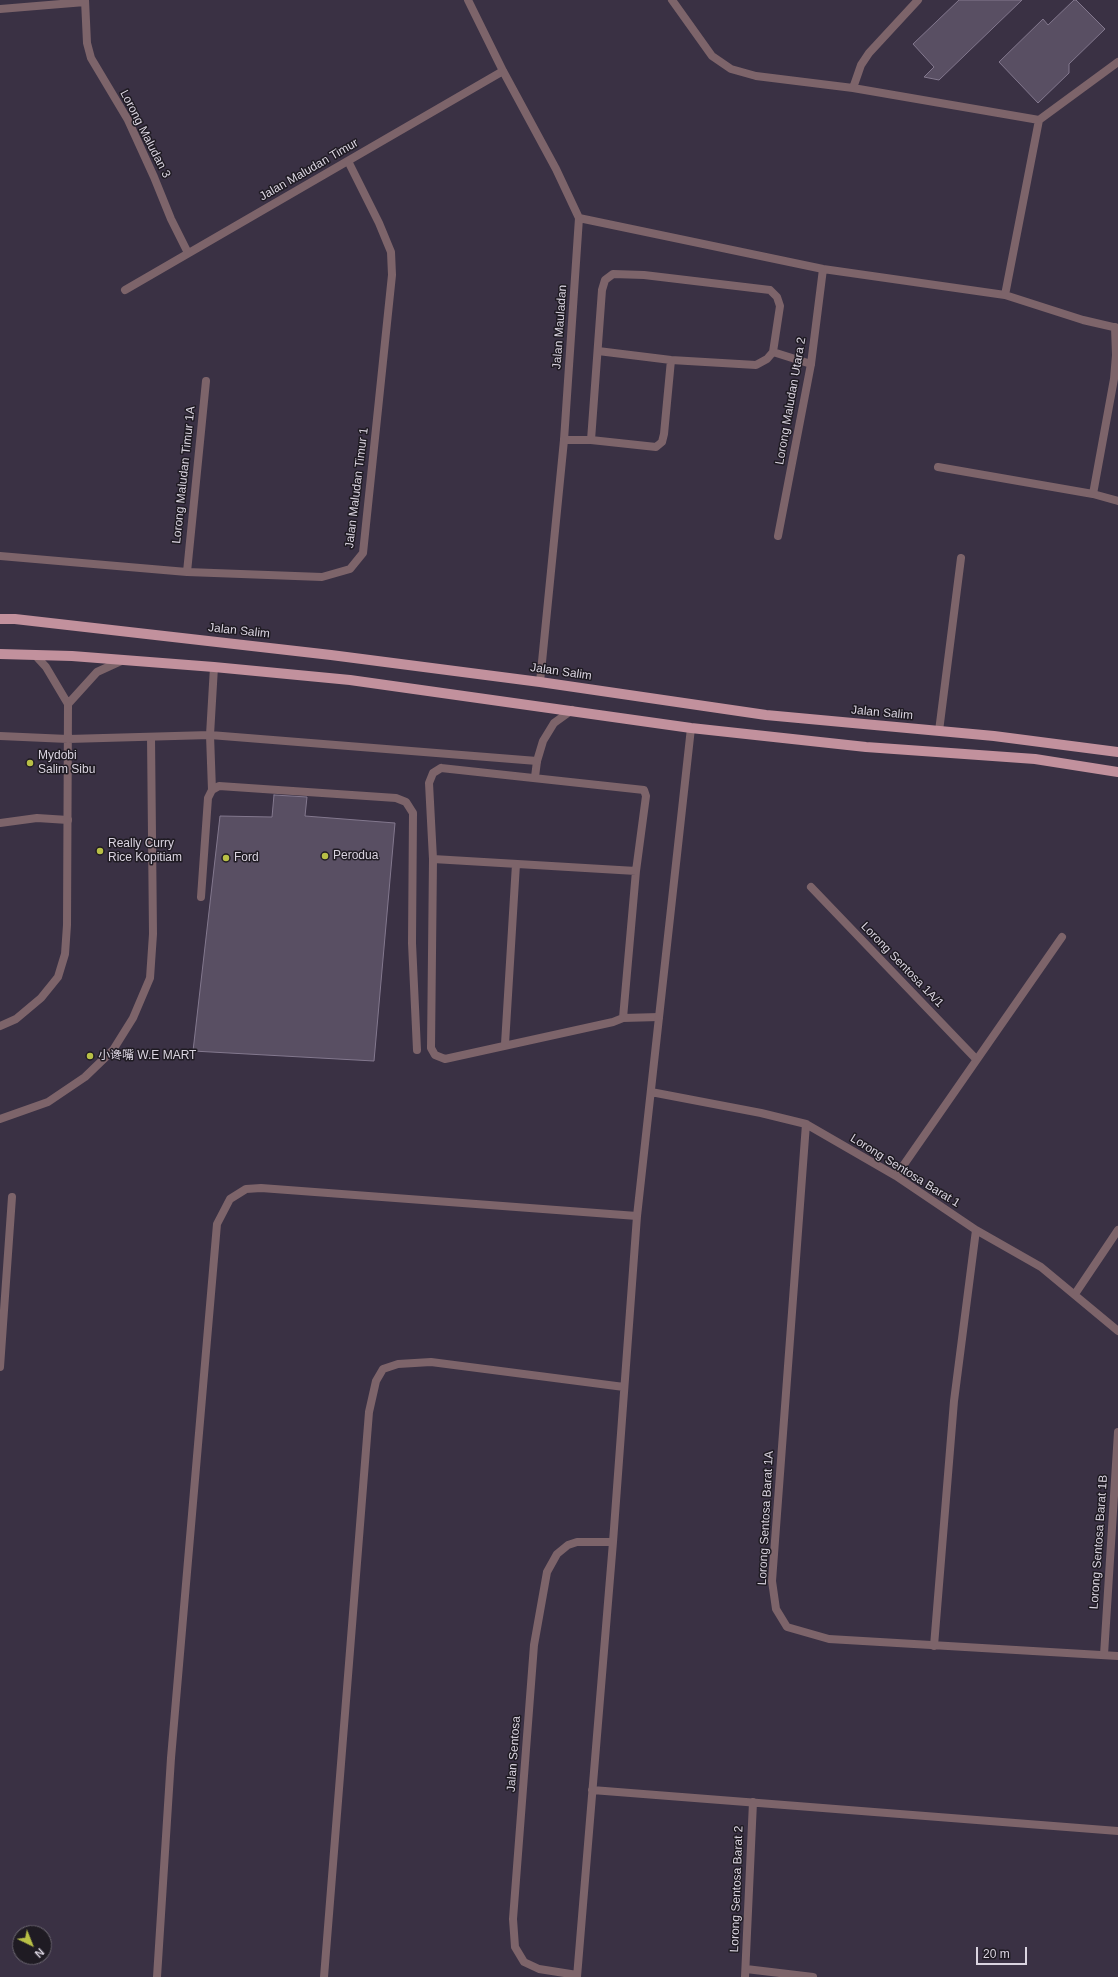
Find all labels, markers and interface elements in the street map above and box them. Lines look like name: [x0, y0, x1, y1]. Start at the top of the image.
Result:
street label: Lorong Maludan 3: [117, 88, 173, 180]
street label: Jalan Maludan Timur: [257, 136, 361, 204]
street label: Jalan Mauladan: [550, 284, 570, 370]
street label: Lorong Maludan Utara 2: [773, 336, 809, 466]
street label: Lorong Maludan Timur 1A: [170, 405, 198, 545]
street label: Jalan Maludan Timur 1: [342, 427, 372, 549]
street label: Jalan Salim: [207, 621, 271, 641]
street label: Jalan Salim: [529, 661, 593, 683]
street label: Jalan Salim: [850, 703, 914, 723]
place label: Mydobi Salim Sibu: [38, 749, 95, 777]
marker: Mydobi Salim Sibu: [25, 758, 35, 768]
place label: Really Curry Rice Kopitiam: [108, 837, 182, 865]
marker: Really Curry Rice Kopitiam: [95, 846, 105, 856]
place label: Perodua: [333, 849, 378, 863]
place label: Ford: [234, 851, 259, 865]
marker: Perodua: [320, 851, 330, 861]
marker: Ford: [221, 853, 231, 863]
street label: Lorong Sentosa 1A/1: [858, 919, 946, 1011]
place label: 小谗嘴 W.E MART: [98, 1049, 196, 1063]
marker: 小谗嘴 W.E MART: [85, 1051, 95, 1061]
street label: Lorong Sentosa Barat 1: [847, 1131, 963, 1211]
street label: Lorong Sentosa Barat 1A: [755, 1450, 777, 1586]
street label: Lorong Sentosa Barat 1B: [1087, 1474, 1111, 1610]
street label: Jalan Sentosa: [504, 1716, 524, 1792]
street label: Lorong Sentosa Barat 2: [728, 1825, 746, 1953]
north arrow: [12, 1925, 52, 1965]
scale bar: [978, 1939, 1029, 1965]
text: N: [33, 1946, 47, 1960]
text: 20 m: [983, 1947, 1010, 1961]

